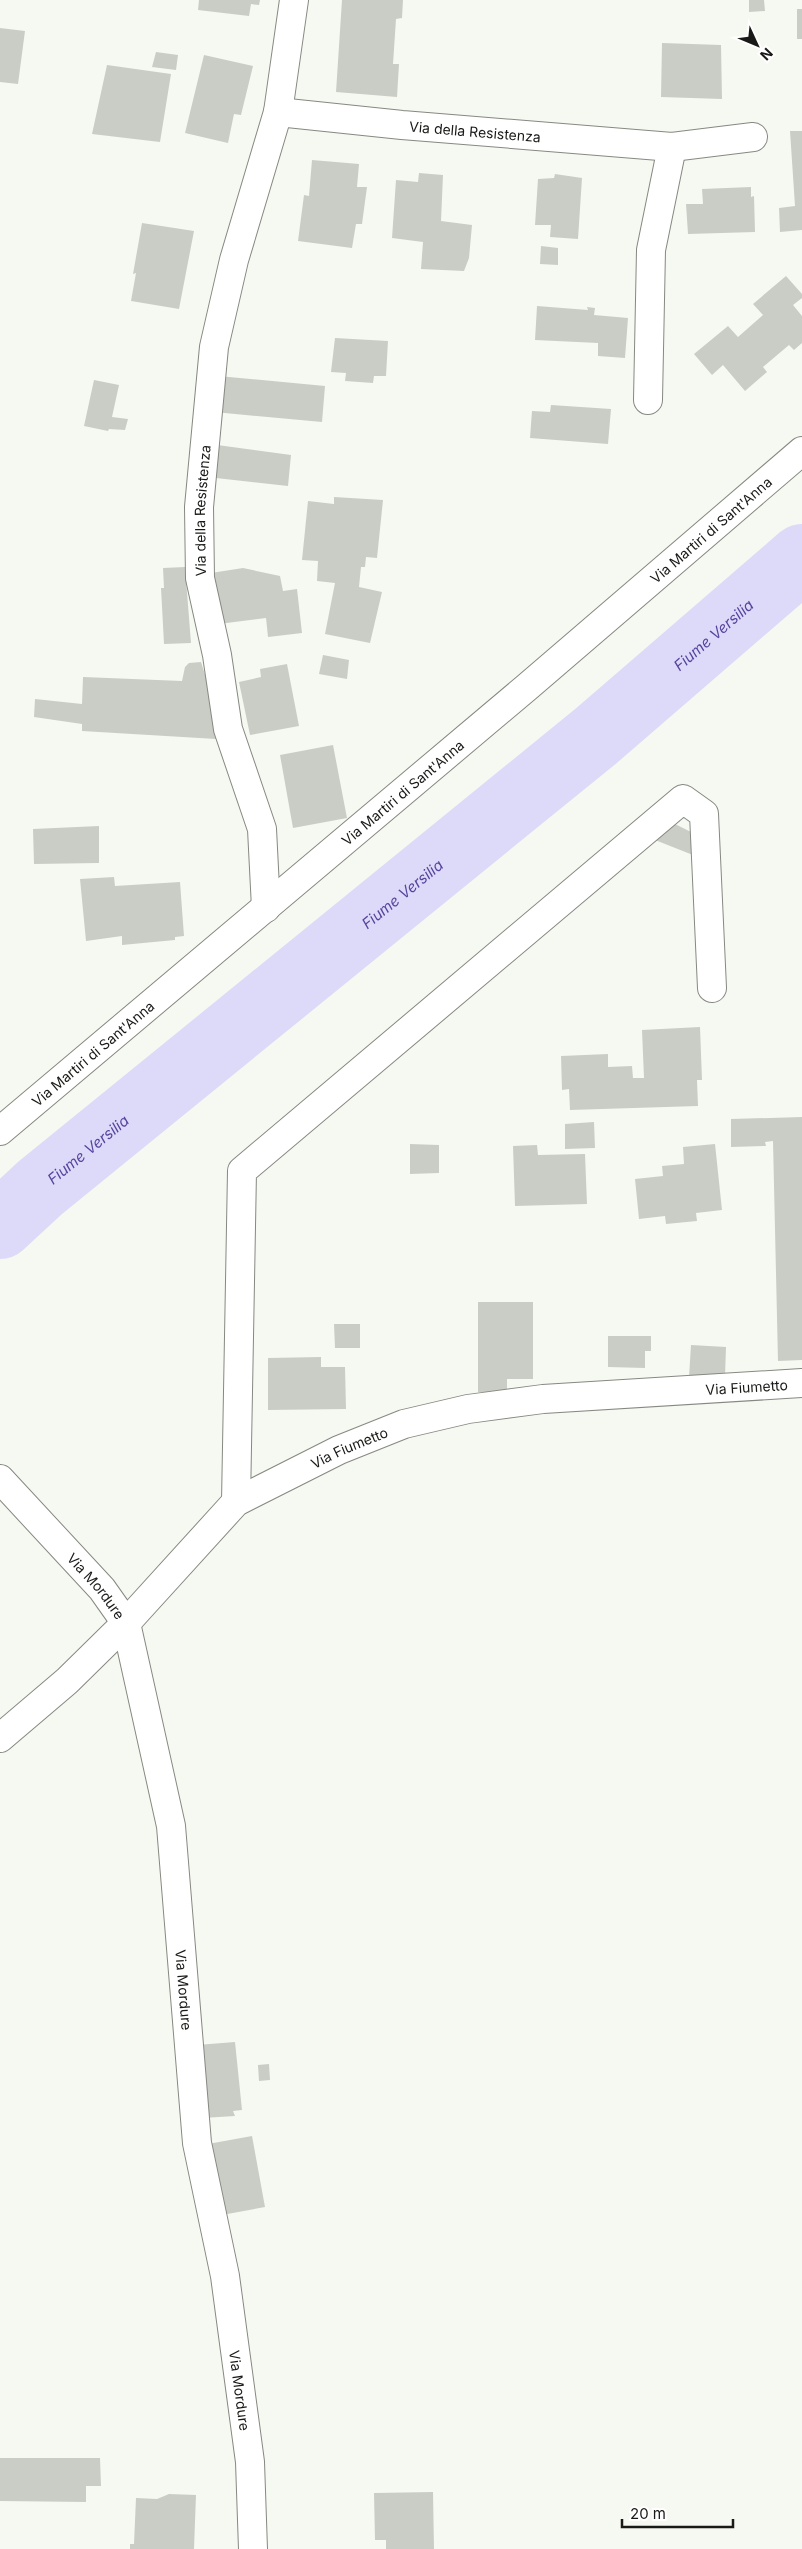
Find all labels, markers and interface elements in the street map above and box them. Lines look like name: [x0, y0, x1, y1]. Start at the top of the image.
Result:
north arrow: [732, 20, 782, 70]
text: N: [757, 45, 777, 64]
street label: Via della Resistenza: [409, 117, 541, 145]
street label: Via della Resistenza: [191, 444, 213, 576]
street label: Via Martiri di Sant'Anna: [646, 473, 775, 586]
water label: Fiume Versilia: [669, 595, 757, 674]
street label: Via Martiri di Sant'Anna: [338, 736, 467, 848]
water label: Fiume Versilia: [357, 855, 447, 932]
street label: Via Martiri di Sant'Anna: [28, 997, 157, 1109]
water label: Fiume Versilia: [43, 1110, 132, 1188]
street label: Via Fiumetto: [705, 1375, 788, 1397]
street label: Via Fiumetto: [308, 1423, 390, 1471]
street label: Via Mordure: [64, 1549, 129, 1622]
street label: Via Mordure: [173, 1949, 196, 2031]
street label: Via Mordure: [227, 2349, 254, 2432]
scale bar: [622, 2496, 733, 2528]
text: 20 m: [630, 2504, 666, 2523]

